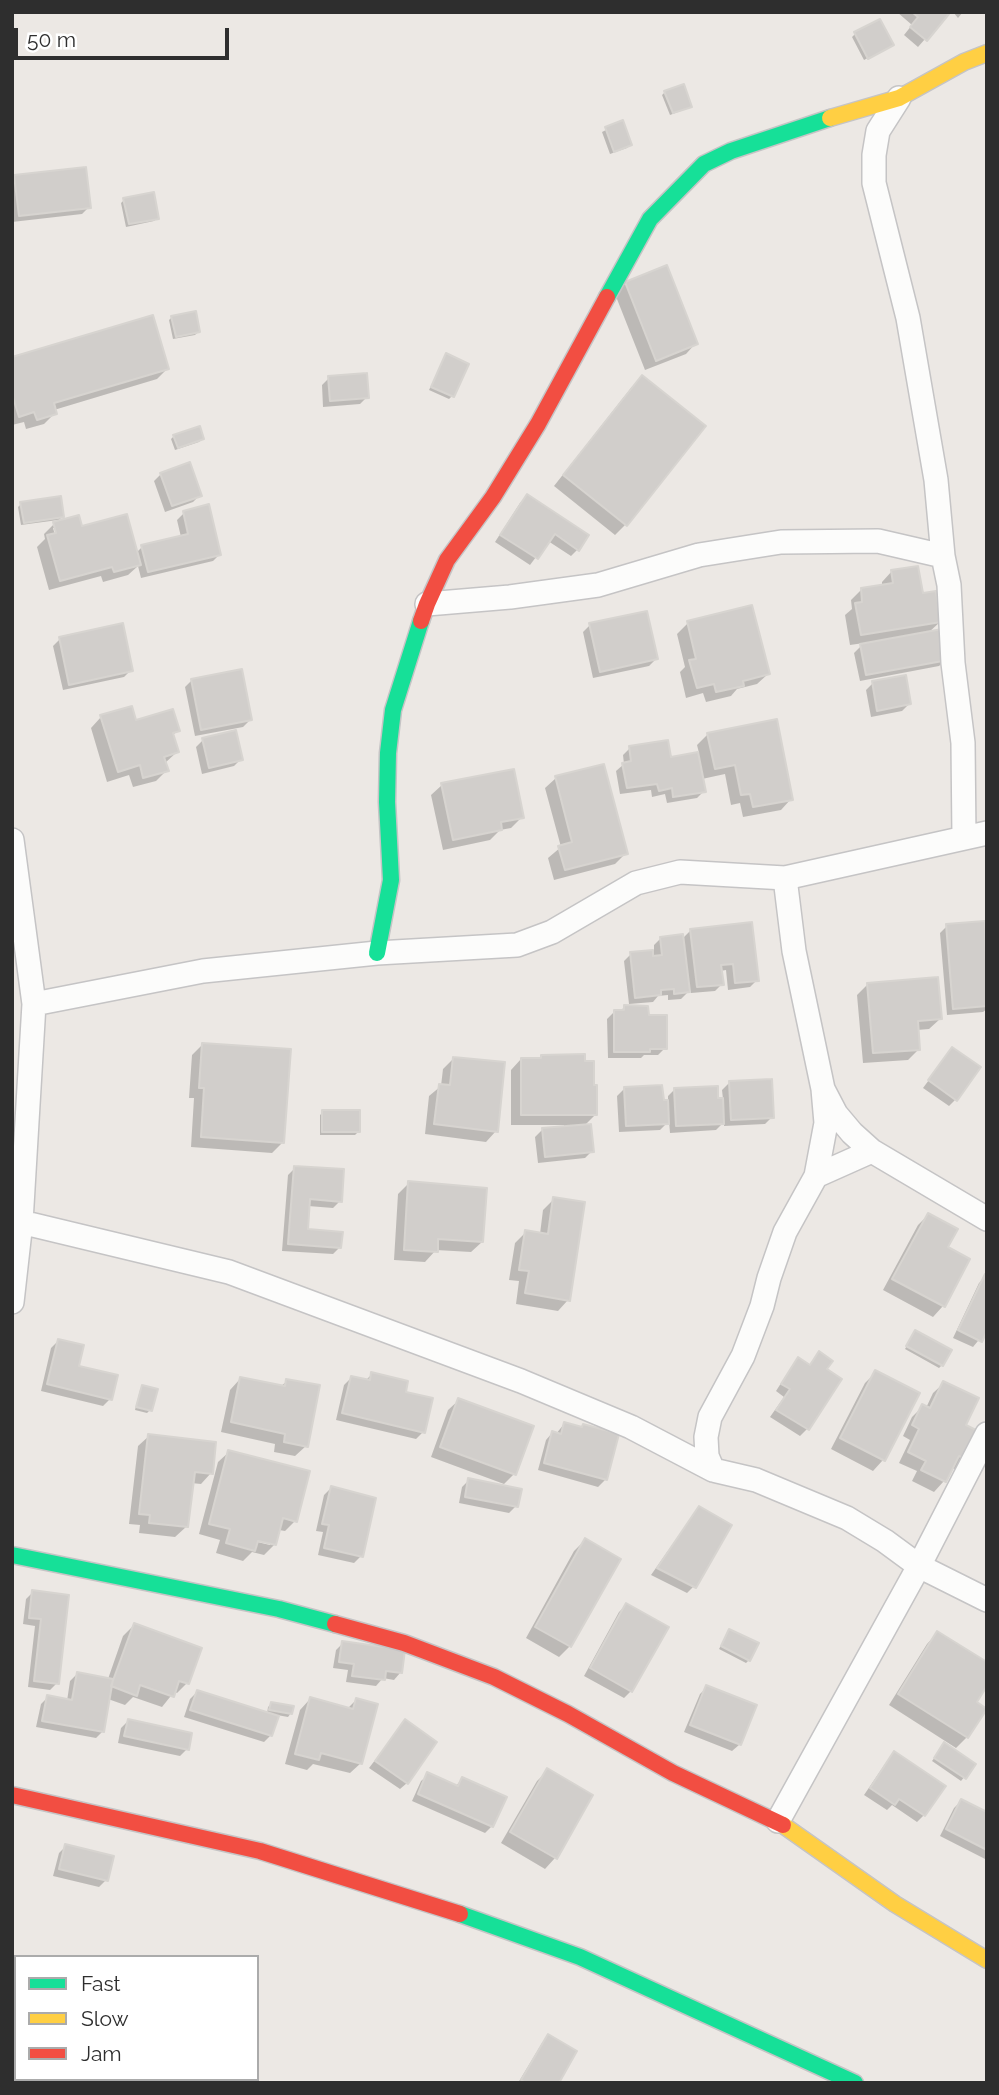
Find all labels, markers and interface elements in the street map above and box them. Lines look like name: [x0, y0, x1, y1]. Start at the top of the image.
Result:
scale bar: [18, 14, 233, 58]
text: 50 m: [27, 27, 76, 52]
legend: [14, 1955, 259, 2081]
text: Fast: [81, 1971, 121, 1996]
text: Slow: [81, 2006, 129, 2031]
text: Jam: [81, 2041, 122, 2066]

